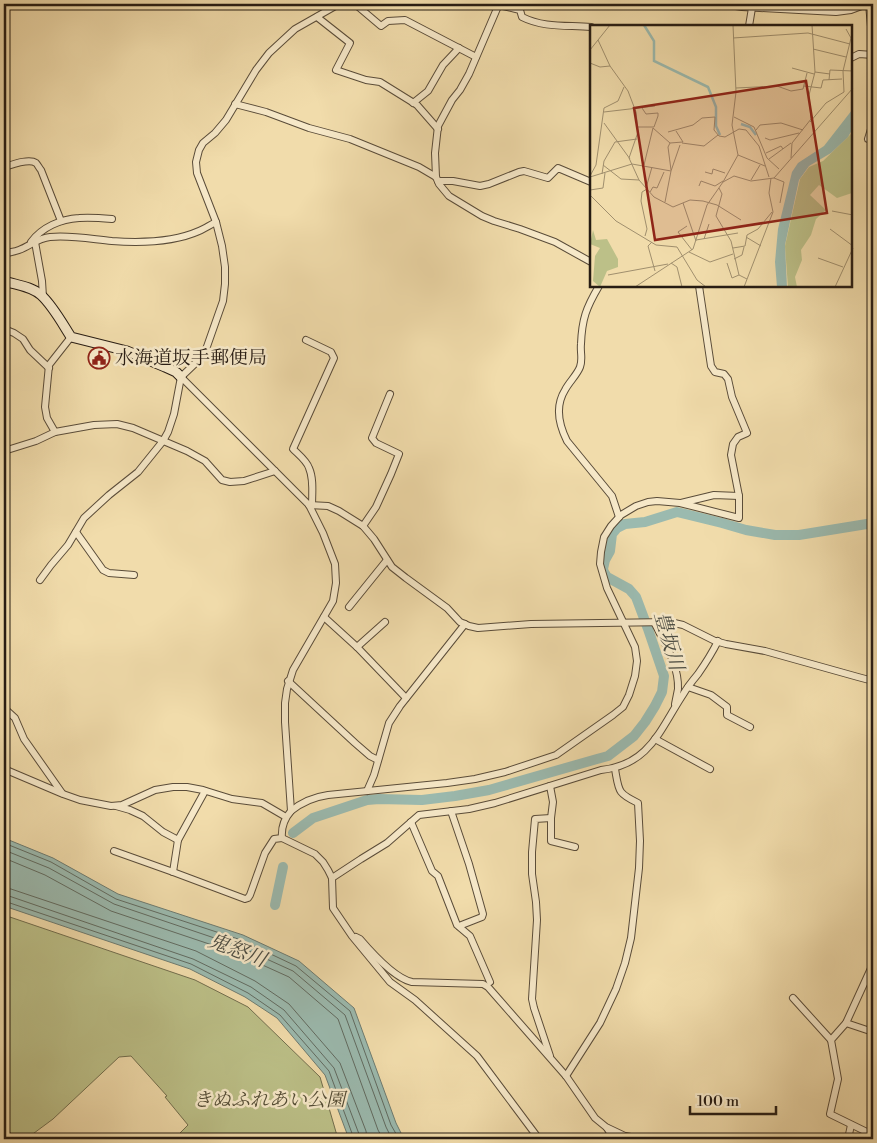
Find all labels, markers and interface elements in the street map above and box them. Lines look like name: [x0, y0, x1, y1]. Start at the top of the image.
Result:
inset map: [590, 25, 852, 288]
public building icon: 水海道坂手郵便局: [87, 346, 111, 370]
place label: 水海道坂手郵便局: [115, 346, 267, 370]
water label: 豊坂川: [648, 609, 689, 675]
water label: 鬼怒川: [205, 929, 271, 974]
scale bar: [690, 1083, 776, 1115]
park label: きぬふれあい公園: [193, 1088, 348, 1112]
text: 100 m: [697, 1092, 739, 1111]

